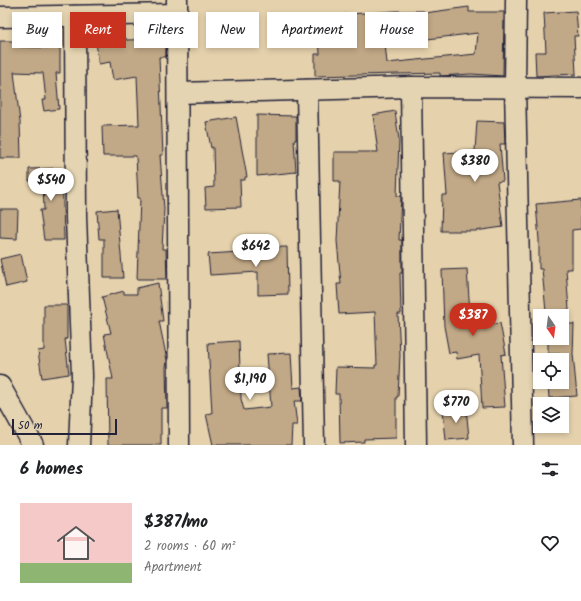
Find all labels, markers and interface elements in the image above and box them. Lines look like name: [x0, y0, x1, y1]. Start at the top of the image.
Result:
chip: Buy: [12, 12, 62, 48]
chip: Rent: [70, 12, 126, 48]
chip: Filters: [134, 12, 198, 48]
chip: New: [206, 12, 259, 48]
chip: Apartment: [267, 12, 357, 48]
chip: House: [365, 12, 428, 48]
pin: $380: [451, 149, 499, 183]
text: $380: [460, 151, 490, 172]
pin: $540: [27, 168, 75, 202]
text: $540: [37, 170, 65, 191]
pin: $642: [232, 234, 280, 268]
text: $642: [241, 236, 271, 257]
pin: $387: [449, 303, 497, 337]
text: $387: [459, 305, 487, 326]
north arrow: [533, 309, 569, 345]
map controls: [533, 309, 569, 433]
button: locate: [533, 353, 569, 389]
pin: $1,190: [217, 367, 283, 401]
text: $1,190: [234, 369, 266, 390]
pin: $770: [432, 390, 480, 424]
text: $770: [443, 392, 469, 413]
button: layers: [533, 397, 569, 433]
scale bar: [12, 417, 117, 436]
text: 50 m: [18, 417, 43, 435]
text: 6 homes: [20, 456, 83, 483]
icon: filters: [539, 458, 561, 480]
text: $387/mo: [144, 509, 208, 536]
icon: home: [52, 519, 100, 567]
icon: heart: [539, 532, 561, 554]
text: 2 rooms · 60 m²: [144, 536, 236, 557]
text: Apartment: [144, 557, 202, 578]

